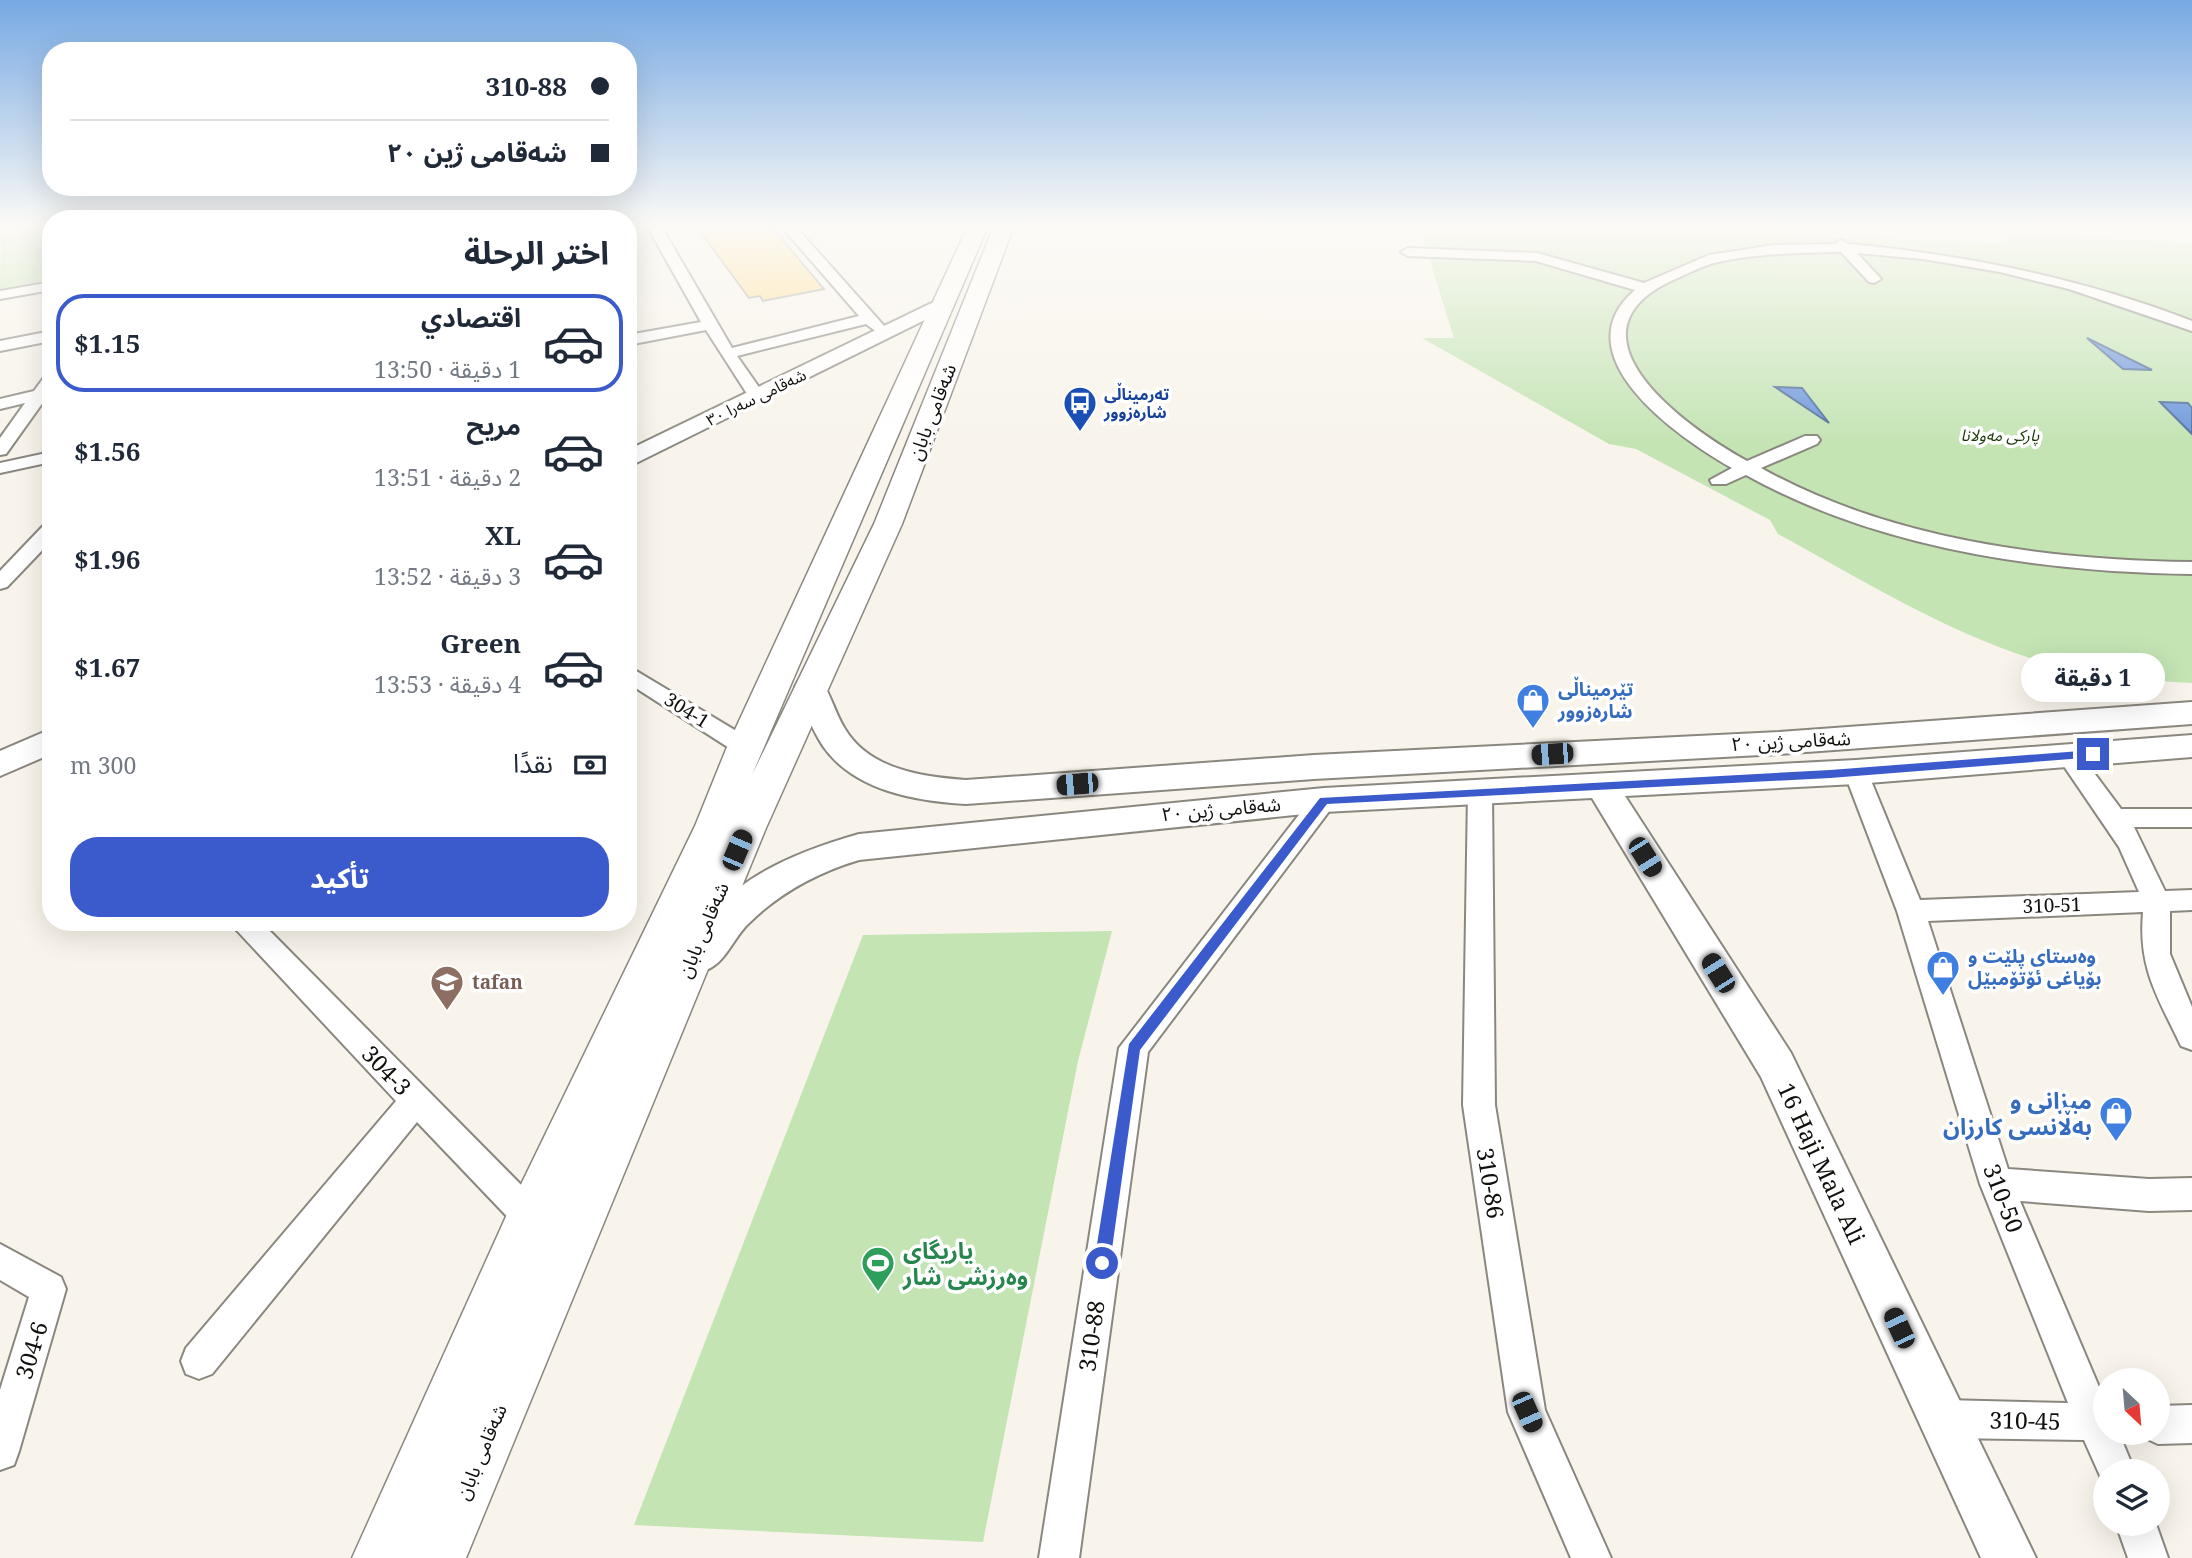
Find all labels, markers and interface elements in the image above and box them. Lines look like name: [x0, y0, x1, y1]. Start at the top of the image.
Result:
text: 310-88: [485, 68, 567, 104]
text: شەقامی ژین ٢٠: [387, 134, 567, 170]
text: اختر الرحلة: [464, 230, 609, 273]
text: اقتصادي: [421, 299, 521, 335]
icon: car: [542, 312, 605, 375]
text: $1.15: [74, 325, 140, 361]
text: 1 دقيقة · 13:50: [374, 353, 521, 385]
street label: شەقامی بابان: [902, 360, 962, 464]
street label: شەقامی سەرا ٣٠: [702, 363, 810, 431]
place label: تەرمیناڵی شارەزوور: [1103, 382, 1169, 423]
bus stop icon: تەرمیناڵی شارەزوور: [1061, 384, 1099, 433]
text: مريح: [466, 407, 521, 443]
icon: car: [542, 420, 605, 483]
park label: پارکی مەولانا: [1961, 424, 2040, 446]
text: $1.56: [74, 433, 140, 469]
text: 2 دقيقة · 13:51: [374, 461, 521, 493]
text: XL: [485, 517, 521, 553]
icon: car: [542, 528, 605, 591]
text: $1.96: [74, 541, 140, 577]
text: 3 دقيقة · 13:52: [374, 560, 521, 592]
text: Green: [440, 625, 521, 661]
icon: car: [542, 636, 605, 699]
text: $1.67: [74, 649, 140, 685]
callout: 1 دقيقة: [2021, 652, 2165, 702]
text: 1 دقيقة: [2055, 661, 2131, 693]
text: 4 دقيقة · 13:53: [374, 668, 521, 700]
place label: تێرمیناڵی شارەزوور: [1557, 676, 1634, 724]
shop icon: تێرمیناڵی شارەزوور: [1514, 681, 1552, 730]
street label: 304-1: [660, 686, 714, 734]
street label: شەقامی ژین ٢٠: [1731, 725, 1851, 757]
route end: [2077, 738, 2109, 770]
car: [1531, 742, 1574, 766]
text: نقدًا: [513, 745, 553, 781]
icon: cash: [571, 746, 609, 784]
text: 300 m: [70, 749, 136, 781]
car: [1056, 772, 1099, 796]
street label: شەقامی ژین ٢٠: [1160, 791, 1282, 827]
car: [720, 827, 755, 873]
car: [1625, 834, 1666, 880]
button: تأكيد: [70, 837, 609, 917]
street label: شەقامی بابان: [671, 878, 735, 982]
street label: 310-51: [2022, 891, 2082, 919]
place label: وەستای پلێت و بۆیاغی ئۆتۆمبێل: [1968, 943, 2101, 991]
shop icon: وەستای پلێت و بۆیاغی ئۆتۆمبێل: [1924, 948, 1962, 997]
car: [1698, 950, 1739, 996]
school or university icon: tafan: [428, 963, 466, 1012]
place label: tafan: [472, 969, 523, 995]
street label: 304-3: [355, 1038, 419, 1102]
street label: 16 Haji Mala Ali: [1771, 1077, 1874, 1249]
place label: میزانی و بەڵانسی کارزان: [1943, 1084, 2092, 1142]
shop icon: میزانی و بەڵانسی کارزان: [2097, 1094, 2135, 1143]
street label: 310-86: [1470, 1145, 1512, 1221]
street label: 310-50: [1976, 1159, 2032, 1237]
place label: یاریگای وەرزشی شار: [902, 1234, 1028, 1292]
sports icon: یاریگای وەرزشی شار: [859, 1244, 897, 1293]
route start: [1086, 1247, 1118, 1279]
street label: 310-88: [1070, 1298, 1112, 1374]
car: [1881, 1305, 1918, 1351]
street label: 304-6: [7, 1317, 55, 1383]
north arrow: [2093, 1368, 2170, 1446]
map controls: [2093, 1368, 2170, 1536]
car: [1509, 1389, 1546, 1435]
street label: شەقامی بابان: [449, 1400, 513, 1504]
street label: 310-45: [1989, 1403, 2061, 1437]
button: layers: [2093, 1459, 2170, 1536]

